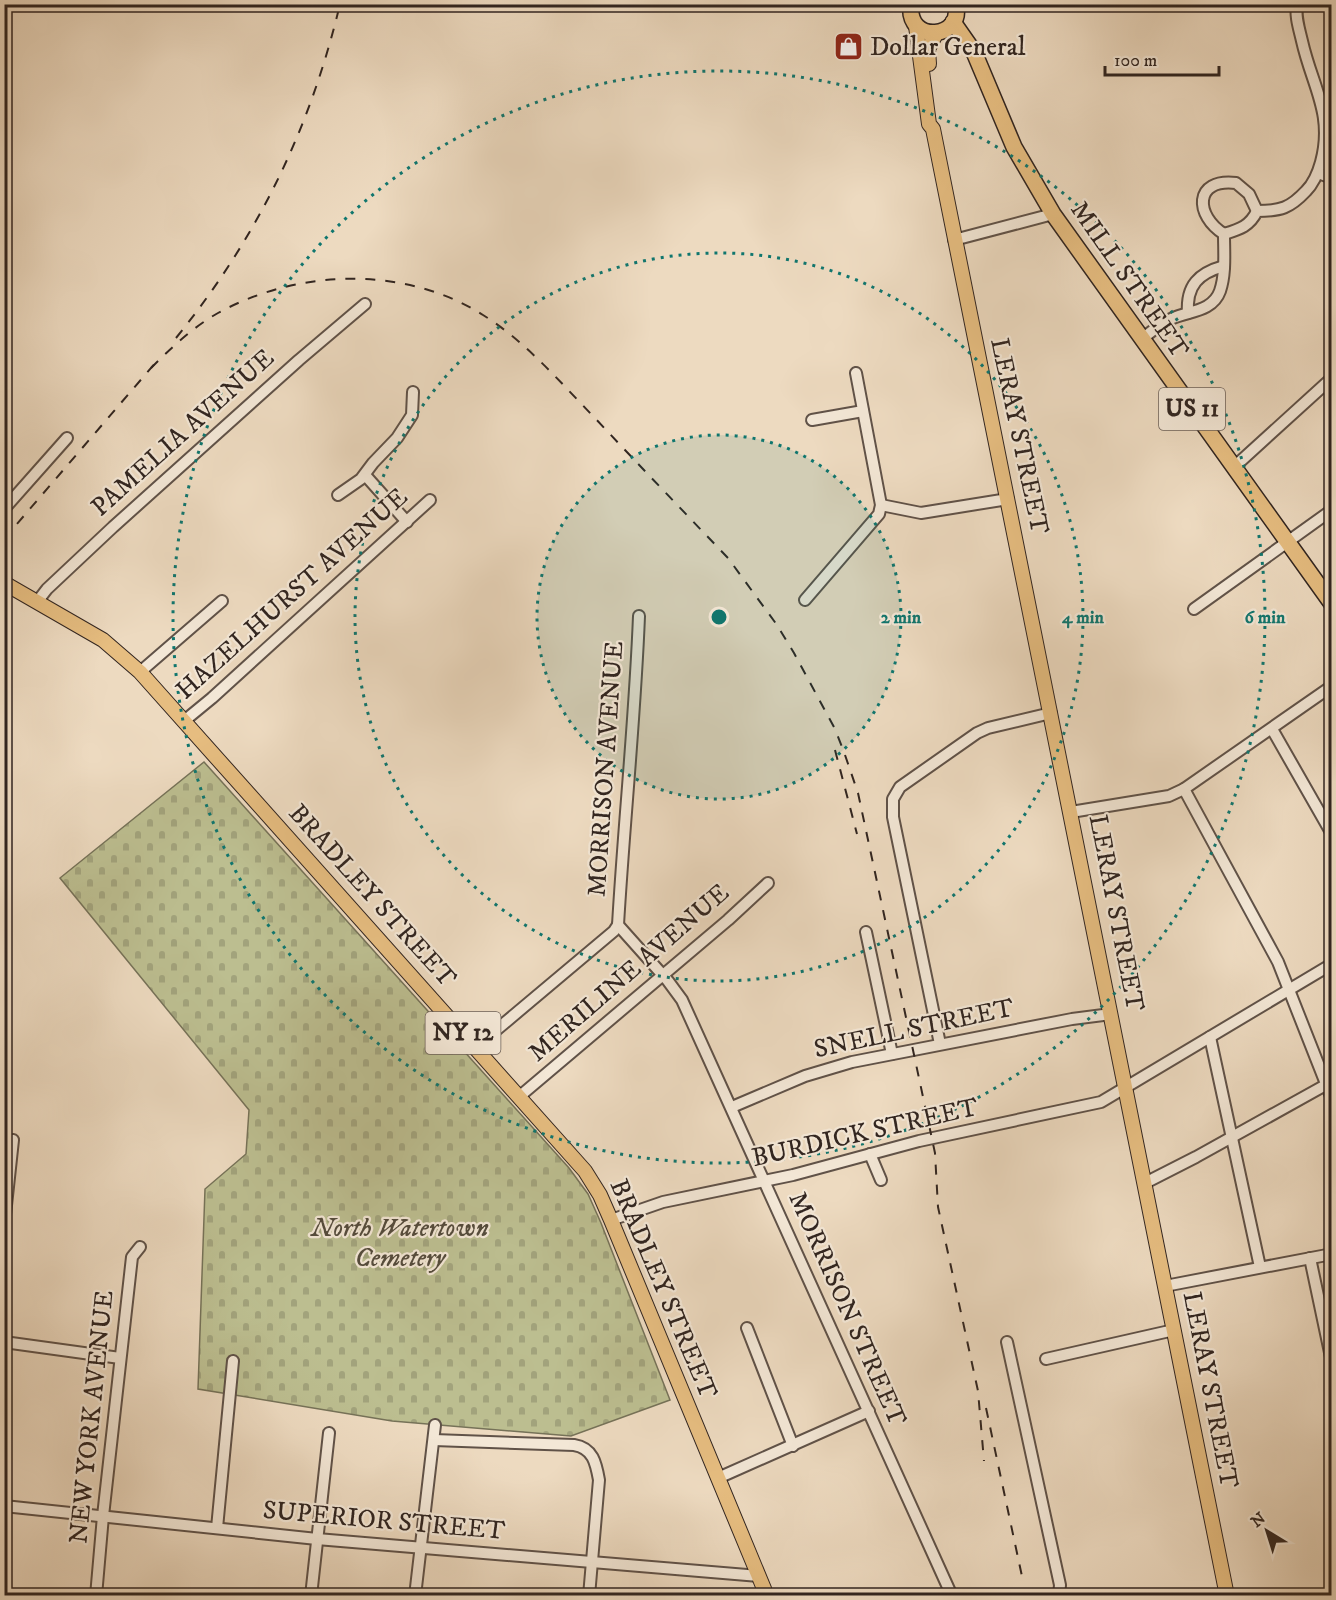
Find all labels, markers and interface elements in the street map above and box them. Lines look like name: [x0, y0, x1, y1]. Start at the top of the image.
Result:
shop icon: Dollar General: [833, 31, 865, 63]
place label: Dollar General: [870, 31, 1026, 64]
scale bar: [1105, 39, 1219, 77]
text: 100 m: [1114, 50, 1157, 72]
street label: MILL STREET: [1063, 195, 1196, 365]
street label: LERAY STREET: [982, 335, 1056, 537]
street label: PAMELIA AVENUE: [85, 342, 281, 524]
road number: US 11: [1159, 388, 1225, 430]
street label: HAZELHURST AVENUE: [169, 481, 415, 707]
centre of rings: [709, 607, 729, 627]
text: 2 min: [881, 607, 922, 629]
text: 4 min: [1061, 607, 1104, 629]
text: 6 min: [1245, 607, 1286, 629]
street label: MORRISON AVENUE: [581, 640, 631, 898]
street label: BRADLEY STREET: [281, 797, 463, 995]
street label: LERAY STREET: [1081, 812, 1151, 1014]
street label: MERILINE AVENUE: [522, 877, 736, 1069]
street label: SNELL STREET: [811, 992, 1017, 1066]
road number: NY 12: [426, 1012, 500, 1054]
street label: BURDICK STREET: [748, 1091, 982, 1175]
street label: BRADLEY STREET: [602, 1174, 724, 1404]
street label: MORRISON STREET: [781, 1187, 914, 1431]
park label: North Watertown Cemetery: [309, 1212, 489, 1275]
street label: NEW YORK AVENUE: [62, 1289, 122, 1545]
street label: LERAY STREET: [1175, 1289, 1245, 1491]
street label: SUPERIOR STREET: [261, 1494, 507, 1548]
north arrow: [1237, 1501, 1297, 1561]
text: N: [1247, 1508, 1270, 1532]

